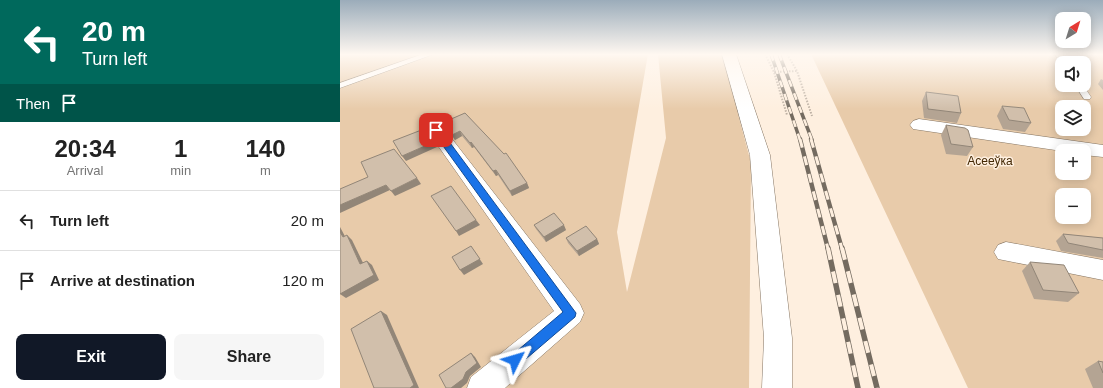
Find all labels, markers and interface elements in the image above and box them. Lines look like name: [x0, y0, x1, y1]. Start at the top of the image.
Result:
north arrow: [1055, 12, 1091, 48]
map controls: [1055, 12, 1091, 224]
icon: left: [16, 16, 68, 68]
text: 20 m: [82, 16, 146, 47]
text: Turn left: [82, 49, 147, 69]
button: sound: [1055, 56, 1091, 92]
icon: arrive: [58, 92, 80, 114]
text: Then: [16, 95, 50, 112]
button: layers: [1055, 100, 1091, 136]
pin: [419, 113, 453, 147]
icon: arrive: [425, 119, 447, 141]
text: 20:34: [54, 135, 116, 162]
text: 1: [174, 135, 187, 162]
text: 140: [246, 135, 286, 162]
button: +: [1055, 144, 1091, 180]
park label: Асееўка: [967, 154, 1013, 168]
text: Arrival: [67, 163, 104, 178]
text: min: [170, 163, 191, 178]
text: m: [260, 163, 271, 178]
button: −: [1055, 188, 1091, 224]
icon: left: [16, 210, 38, 232]
text: Turn left: [50, 212, 109, 229]
text: 20 m: [291, 212, 324, 229]
icon: arrive: [16, 270, 38, 292]
text: Arrive at destination: [50, 272, 195, 289]
text: 120 m: [282, 272, 324, 289]
button: Exit: [16, 334, 166, 380]
button: Share: [174, 334, 324, 380]
position arrow: [494, 339, 536, 381]

